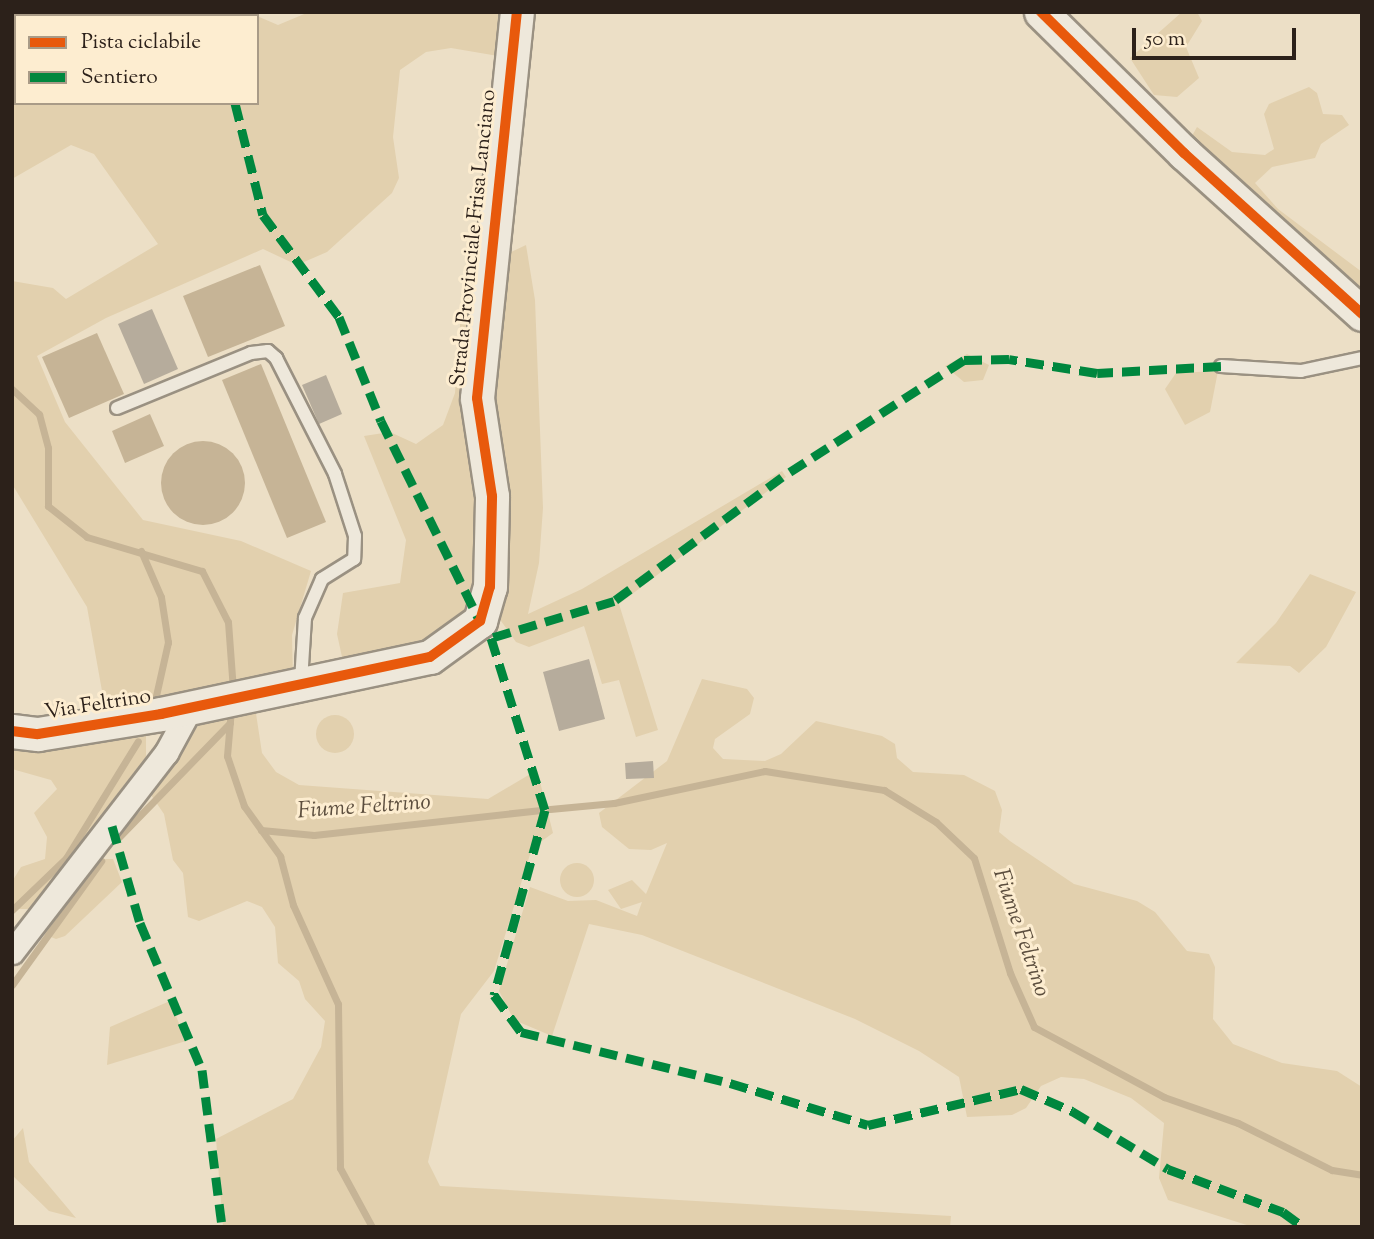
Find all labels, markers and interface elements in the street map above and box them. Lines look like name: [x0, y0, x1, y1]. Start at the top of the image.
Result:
legend: [14, 14, 259, 105]
scale bar: [1136, 14, 1300, 58]
text: 50 m: [1145, 25, 1185, 55]
text: Pista ciclabile: [81, 28, 201, 58]
text: Sentiero: [81, 63, 158, 93]
street label: Strada Provinciale Frisa Lanciano: [446, 88, 502, 388]
street label: Via Feltrino: [43, 684, 153, 726]
water label: Fiume Feltrino: [296, 790, 432, 826]
water label: Fiume Feltrino: [985, 865, 1055, 1001]

